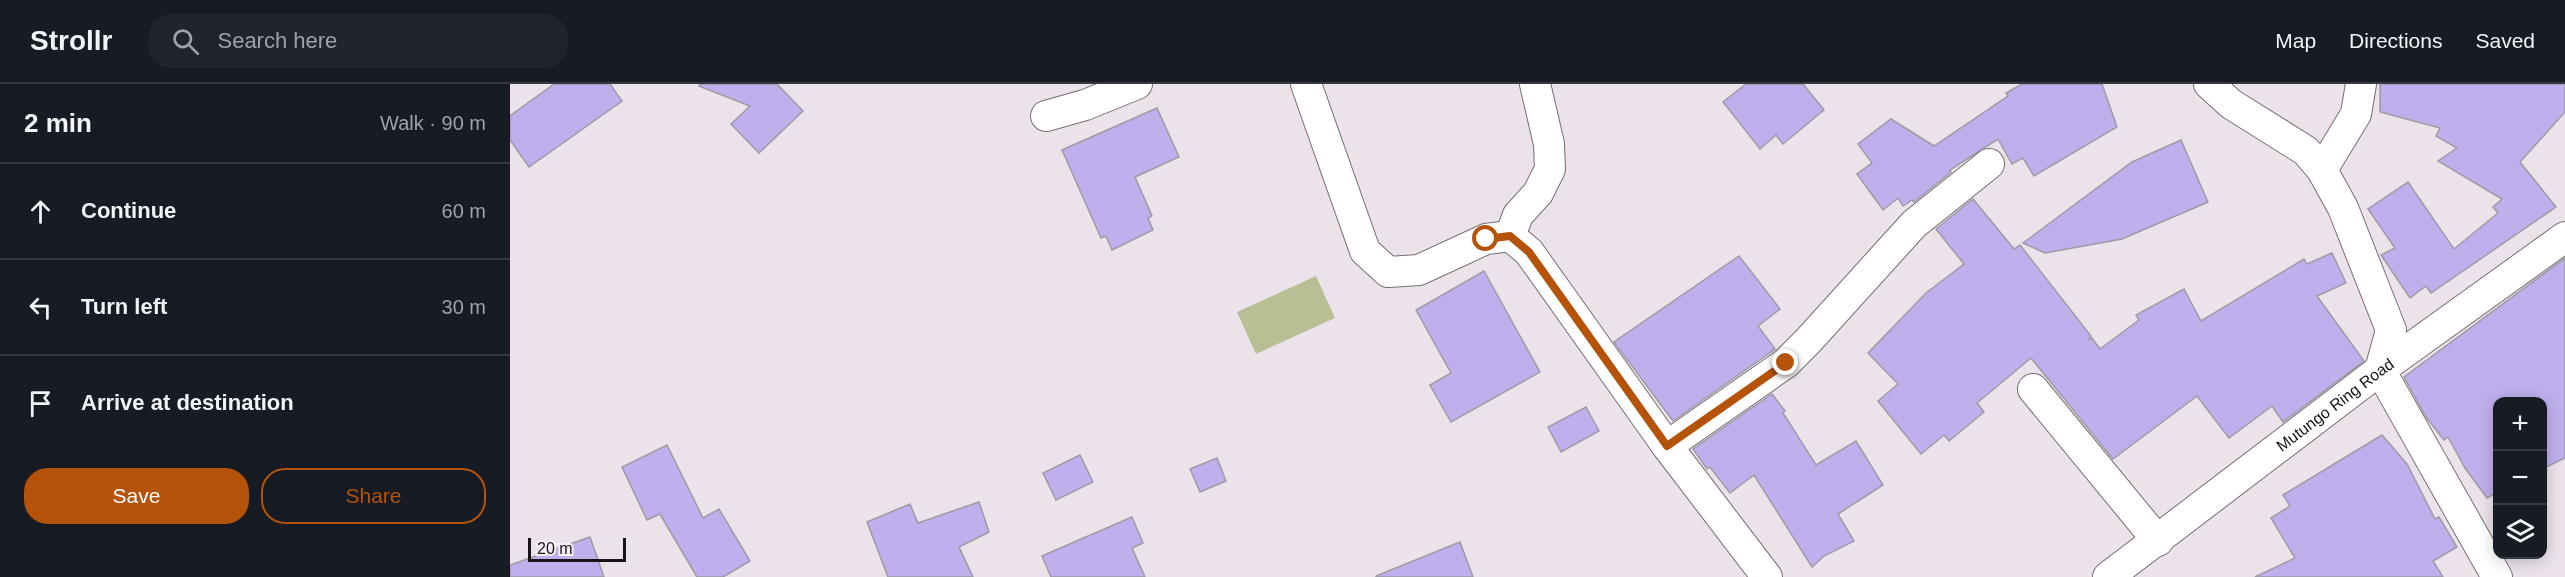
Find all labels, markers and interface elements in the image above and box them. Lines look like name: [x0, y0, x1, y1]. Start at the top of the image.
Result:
search box: [148, 14, 568, 68]
text: Strollr: [30, 25, 112, 56]
icon: search: [169, 25, 202, 58]
text: Search here: [217, 28, 337, 53]
text: Map: [2275, 29, 2316, 52]
text: Directions: [2349, 29, 2442, 52]
text: Saved: [2475, 29, 2535, 52]
text: 2 min: [24, 108, 92, 138]
text: Walk · 90 m: [380, 112, 486, 134]
icon: ahead: [24, 195, 57, 228]
text: Continue: [81, 198, 176, 223]
text: 60 m: [442, 200, 486, 222]
route start: [1472, 225, 1498, 251]
icon: left: [24, 291, 57, 324]
text: Turn left: [81, 294, 167, 319]
text: 30 m: [442, 296, 486, 318]
route end: [1772, 349, 1798, 375]
street label: Mutungo Ring Road: [2273, 355, 2397, 454]
icon: arrive: [24, 387, 57, 420]
text: Arrive at destination: [81, 390, 294, 415]
map controls: [2493, 397, 2547, 559]
button: +: [2493, 397, 2547, 451]
button: −: [2493, 451, 2547, 505]
button: Save: [24, 468, 249, 524]
button: Share: [261, 468, 486, 524]
button: layers: [2493, 505, 2547, 559]
scale bar: [528, 535, 626, 562]
text: 20 m: [537, 540, 573, 557]

